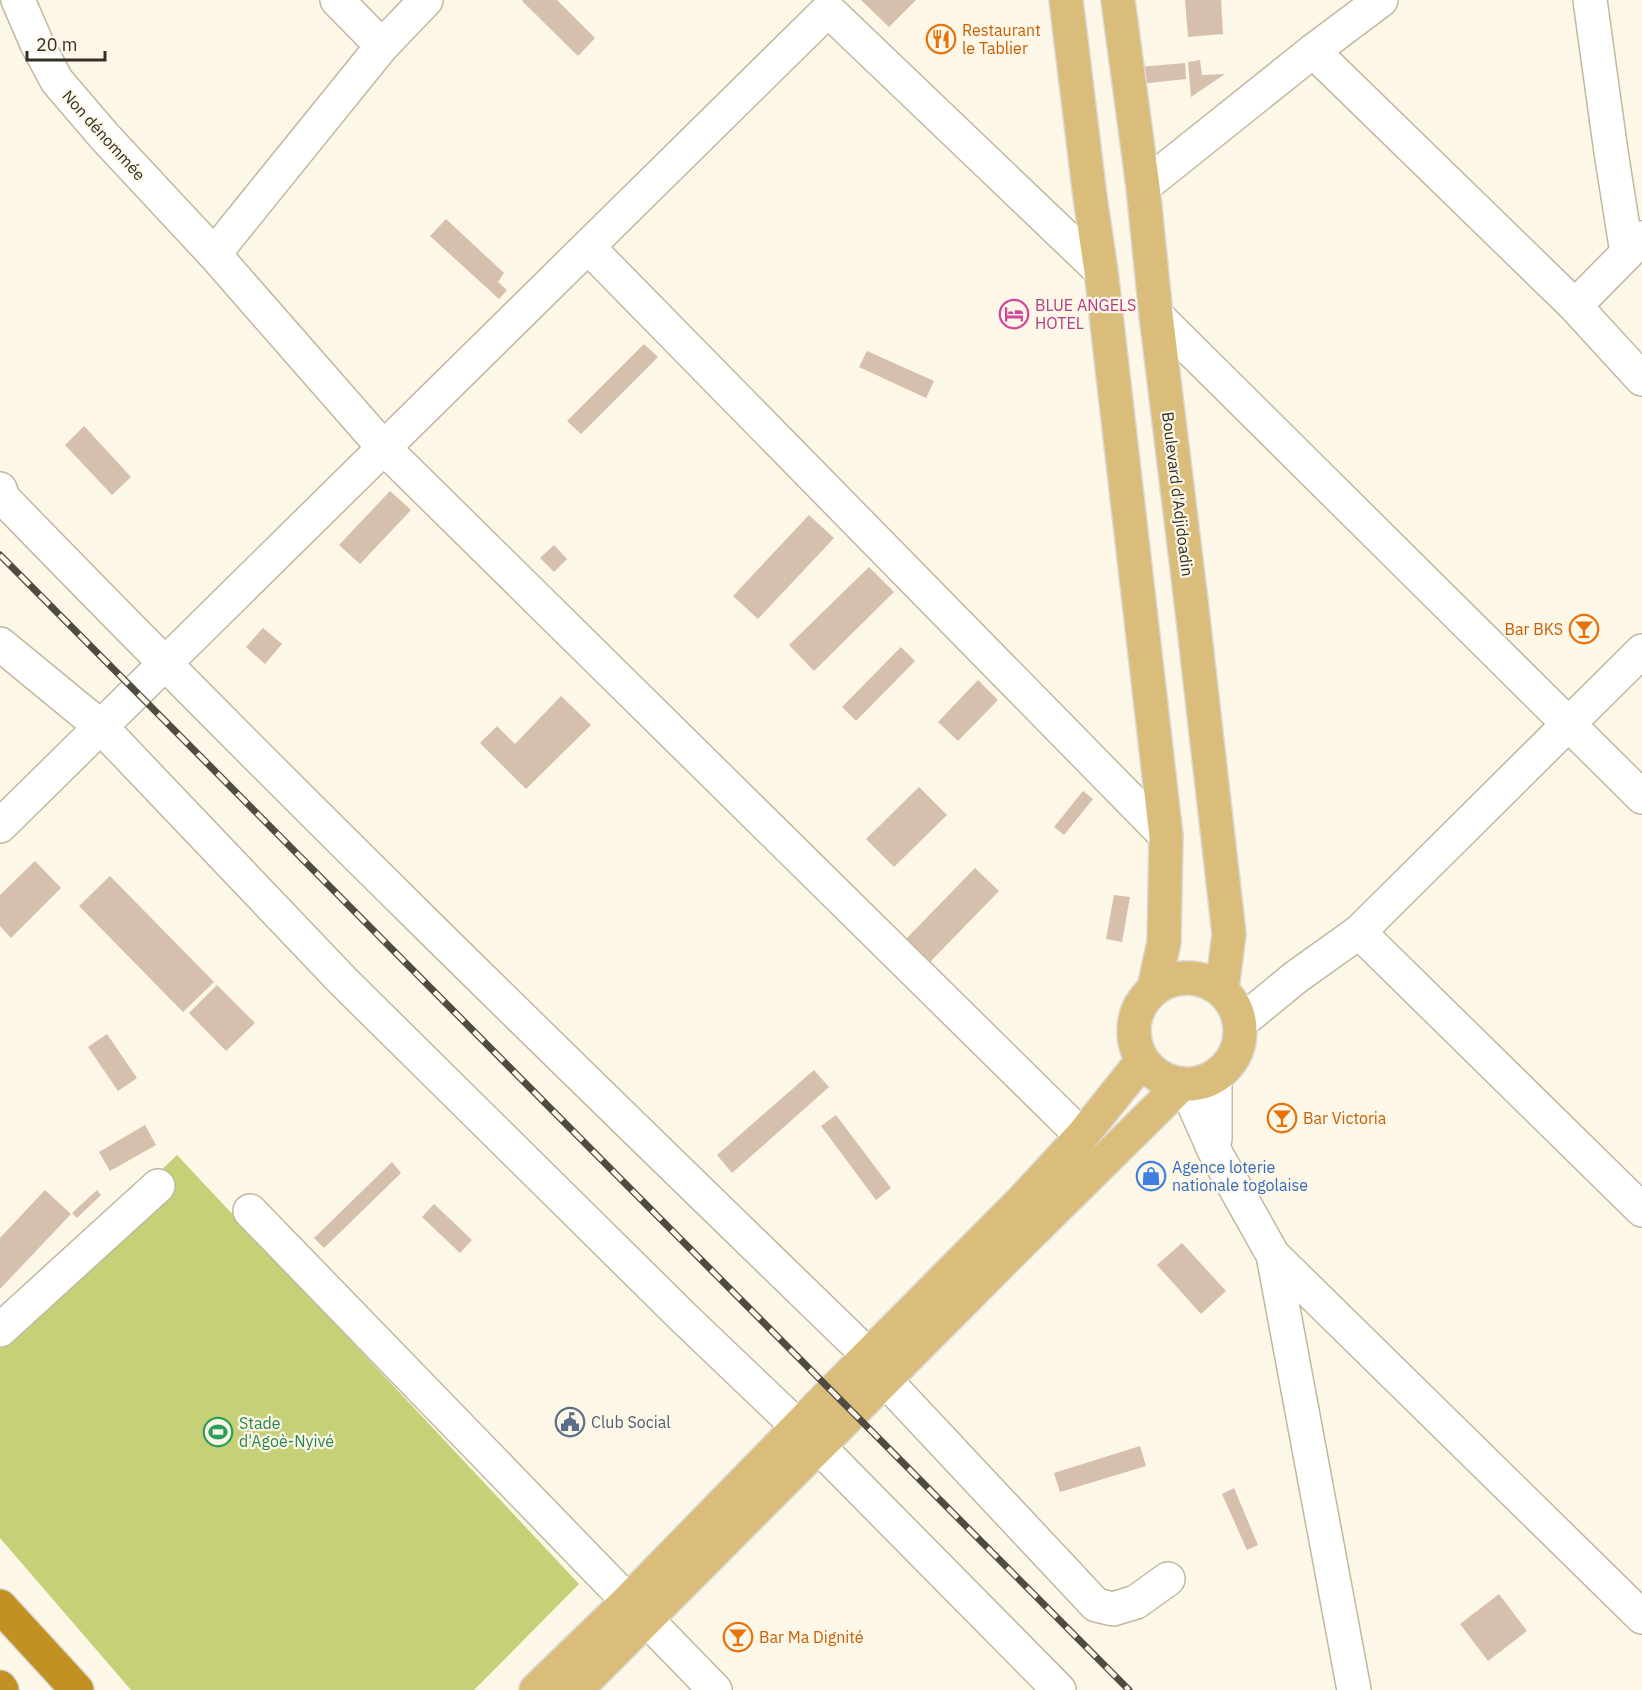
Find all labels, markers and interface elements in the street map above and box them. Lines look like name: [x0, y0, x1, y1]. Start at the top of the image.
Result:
place label: Restaurant le Tablier: [962, 20, 1041, 58]
restaurant icon: Restaurant le Tablier: [925, 23, 957, 55]
scale bar: [27, 24, 105, 62]
text: 20 m: [36, 33, 78, 56]
street label: Non dénommée: [58, 86, 150, 184]
place label: BLUE ANGELS HOTEL: [1035, 295, 1136, 333]
hotel icon: BLUE ANGELS HOTEL: [998, 298, 1030, 330]
street label: Boulevard d'Adjidoadin: [1158, 411, 1198, 577]
bar icon: Bar BKS: [1568, 613, 1600, 645]
place label: Bar BKS: [1505, 619, 1563, 639]
bar icon: Bar Victoria: [1266, 1102, 1298, 1134]
place label: Bar Victoria: [1303, 1108, 1387, 1128]
place label: Agence loterie nationale togolaise: [1172, 1157, 1308, 1195]
shop icon: Agence loterie nationale togolaise: [1135, 1160, 1167, 1192]
public building icon: Club Social: [554, 1406, 586, 1438]
place label: Club Social: [591, 1412, 671, 1432]
place label: Stade d'Agoè-Nyivé: [239, 1413, 334, 1451]
sports icon: Stade d'Agoè-Nyivé: [202, 1416, 234, 1448]
bar icon: Bar Ma Dignité: [722, 1621, 754, 1653]
place label: Bar Ma Dignité: [759, 1627, 864, 1647]

